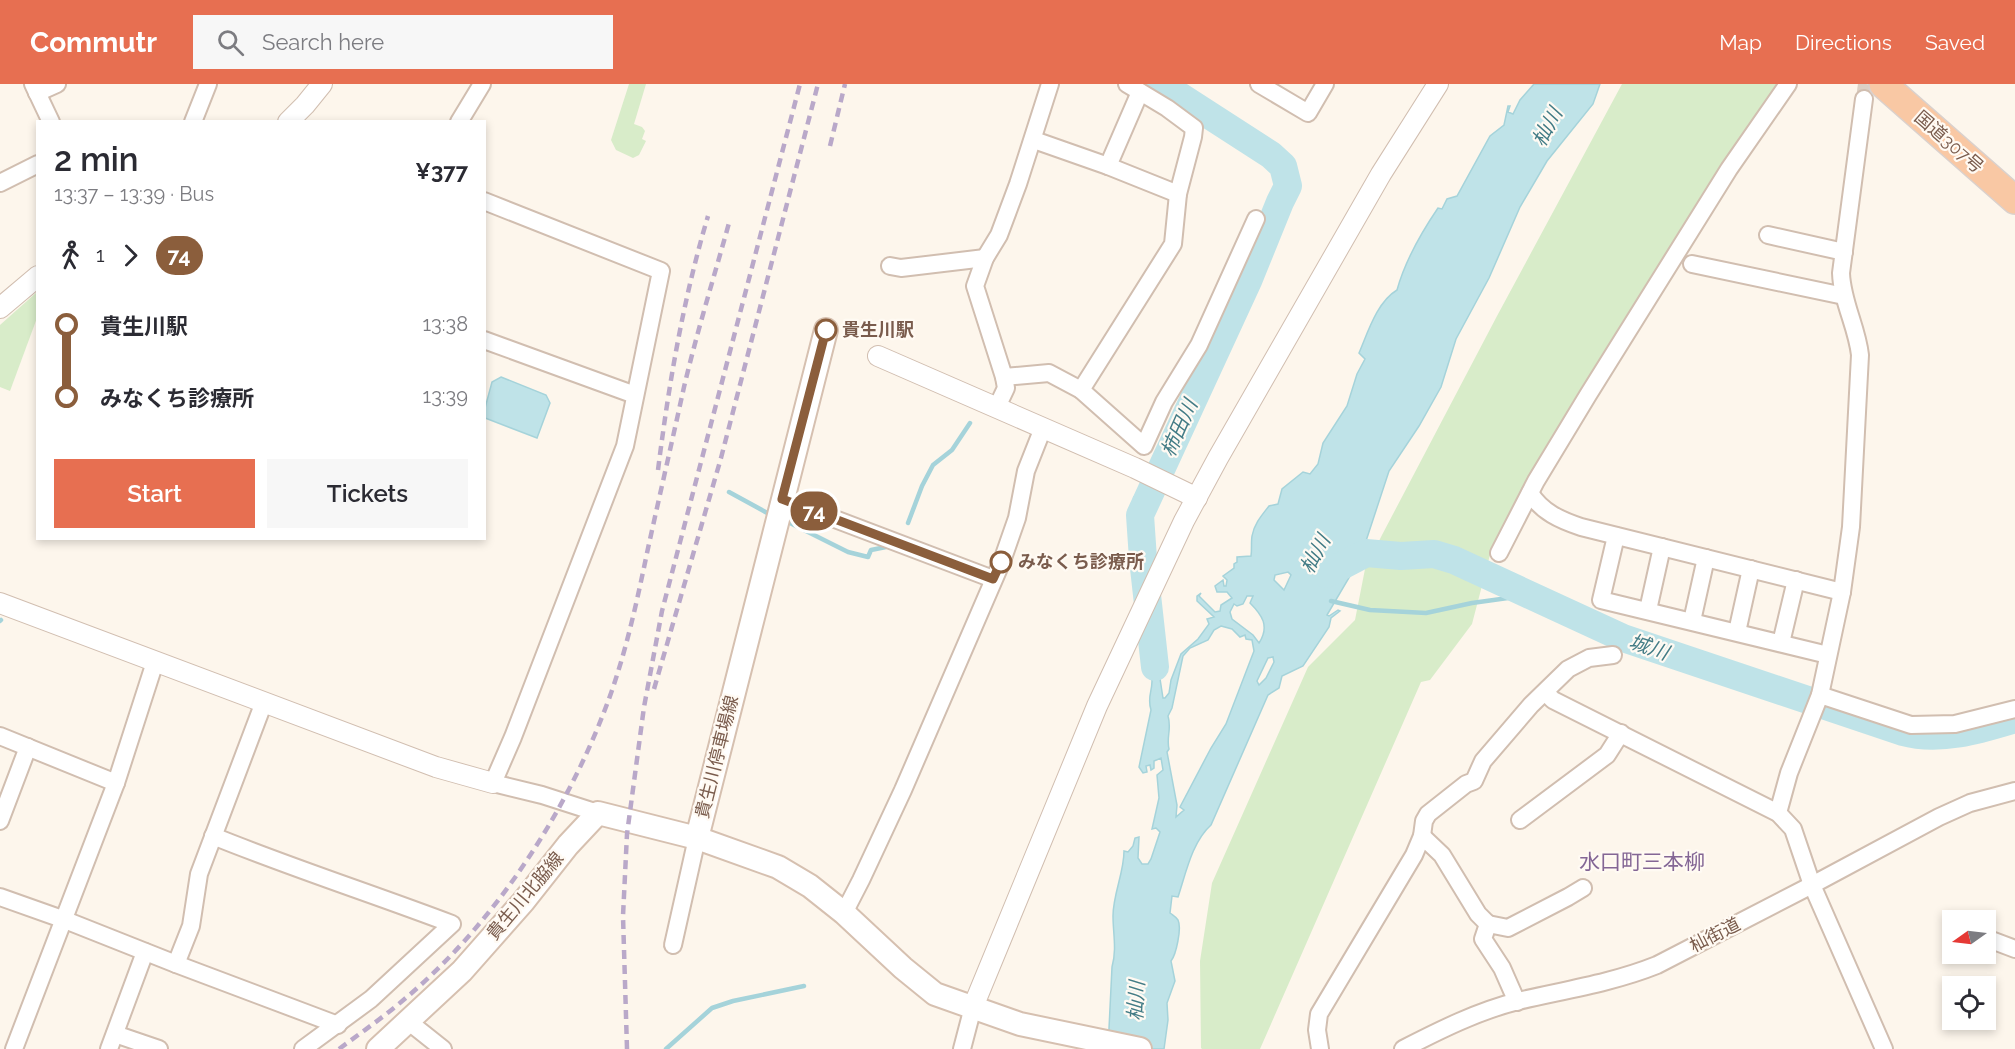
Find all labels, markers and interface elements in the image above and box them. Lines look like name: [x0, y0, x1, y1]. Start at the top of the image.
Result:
search box: [193, 15, 613, 69]
text: Commutr: [30, 26, 157, 59]
icon: search: [214, 26, 247, 59]
text: Search here: [262, 29, 384, 55]
text: Map: [1719, 30, 1762, 55]
text: Directions: [1795, 30, 1892, 55]
text: Saved: [1925, 30, 1985, 55]
water label: 杣川: [1527, 102, 1568, 150]
street label: 国道307号: [1911, 106, 1988, 177]
text: 2 min: [54, 140, 139, 179]
text: ¥377: [415, 158, 468, 184]
text: 13:37 – 13:39 · Bus: [54, 182, 214, 206]
icon: walk: [54, 239, 87, 272]
icon: forward: [114, 239, 147, 272]
text: 1: [96, 243, 105, 267]
text: 74: [168, 243, 191, 268]
text: 13:38: [422, 312, 468, 336]
text: 貴生川駅: [100, 313, 188, 339]
marker: 貴生川駅: [815, 319, 837, 341]
place label: 貴生川駅: [842, 319, 914, 340]
text: 13:39: [423, 384, 468, 408]
text: みなくち診療所: [100, 385, 254, 411]
water label: 柿田川: [1156, 394, 1203, 460]
button: Start: [54, 459, 255, 528]
button: Tickets: [267, 459, 468, 528]
line badge: 74: [787, 492, 841, 530]
text: 74: [803, 499, 825, 524]
water label: 杣川: [1295, 529, 1336, 577]
marker: みなくち診療所: [990, 551, 1012, 573]
place label: みなくち診療所: [1018, 551, 1144, 572]
water label: 城川: [1626, 629, 1674, 666]
street label: 貴生川停車場線: [691, 693, 742, 821]
street label: 貴生川北脇線: [482, 848, 567, 944]
district label: 水口町三本柳: [1579, 849, 1705, 874]
north arrow: [1942, 910, 1996, 964]
map controls: [1942, 910, 1996, 1030]
street label: 杣街道: [1686, 913, 1744, 956]
button: locate: [1942, 976, 1996, 1030]
water label: 杣川: [1123, 978, 1149, 1022]

